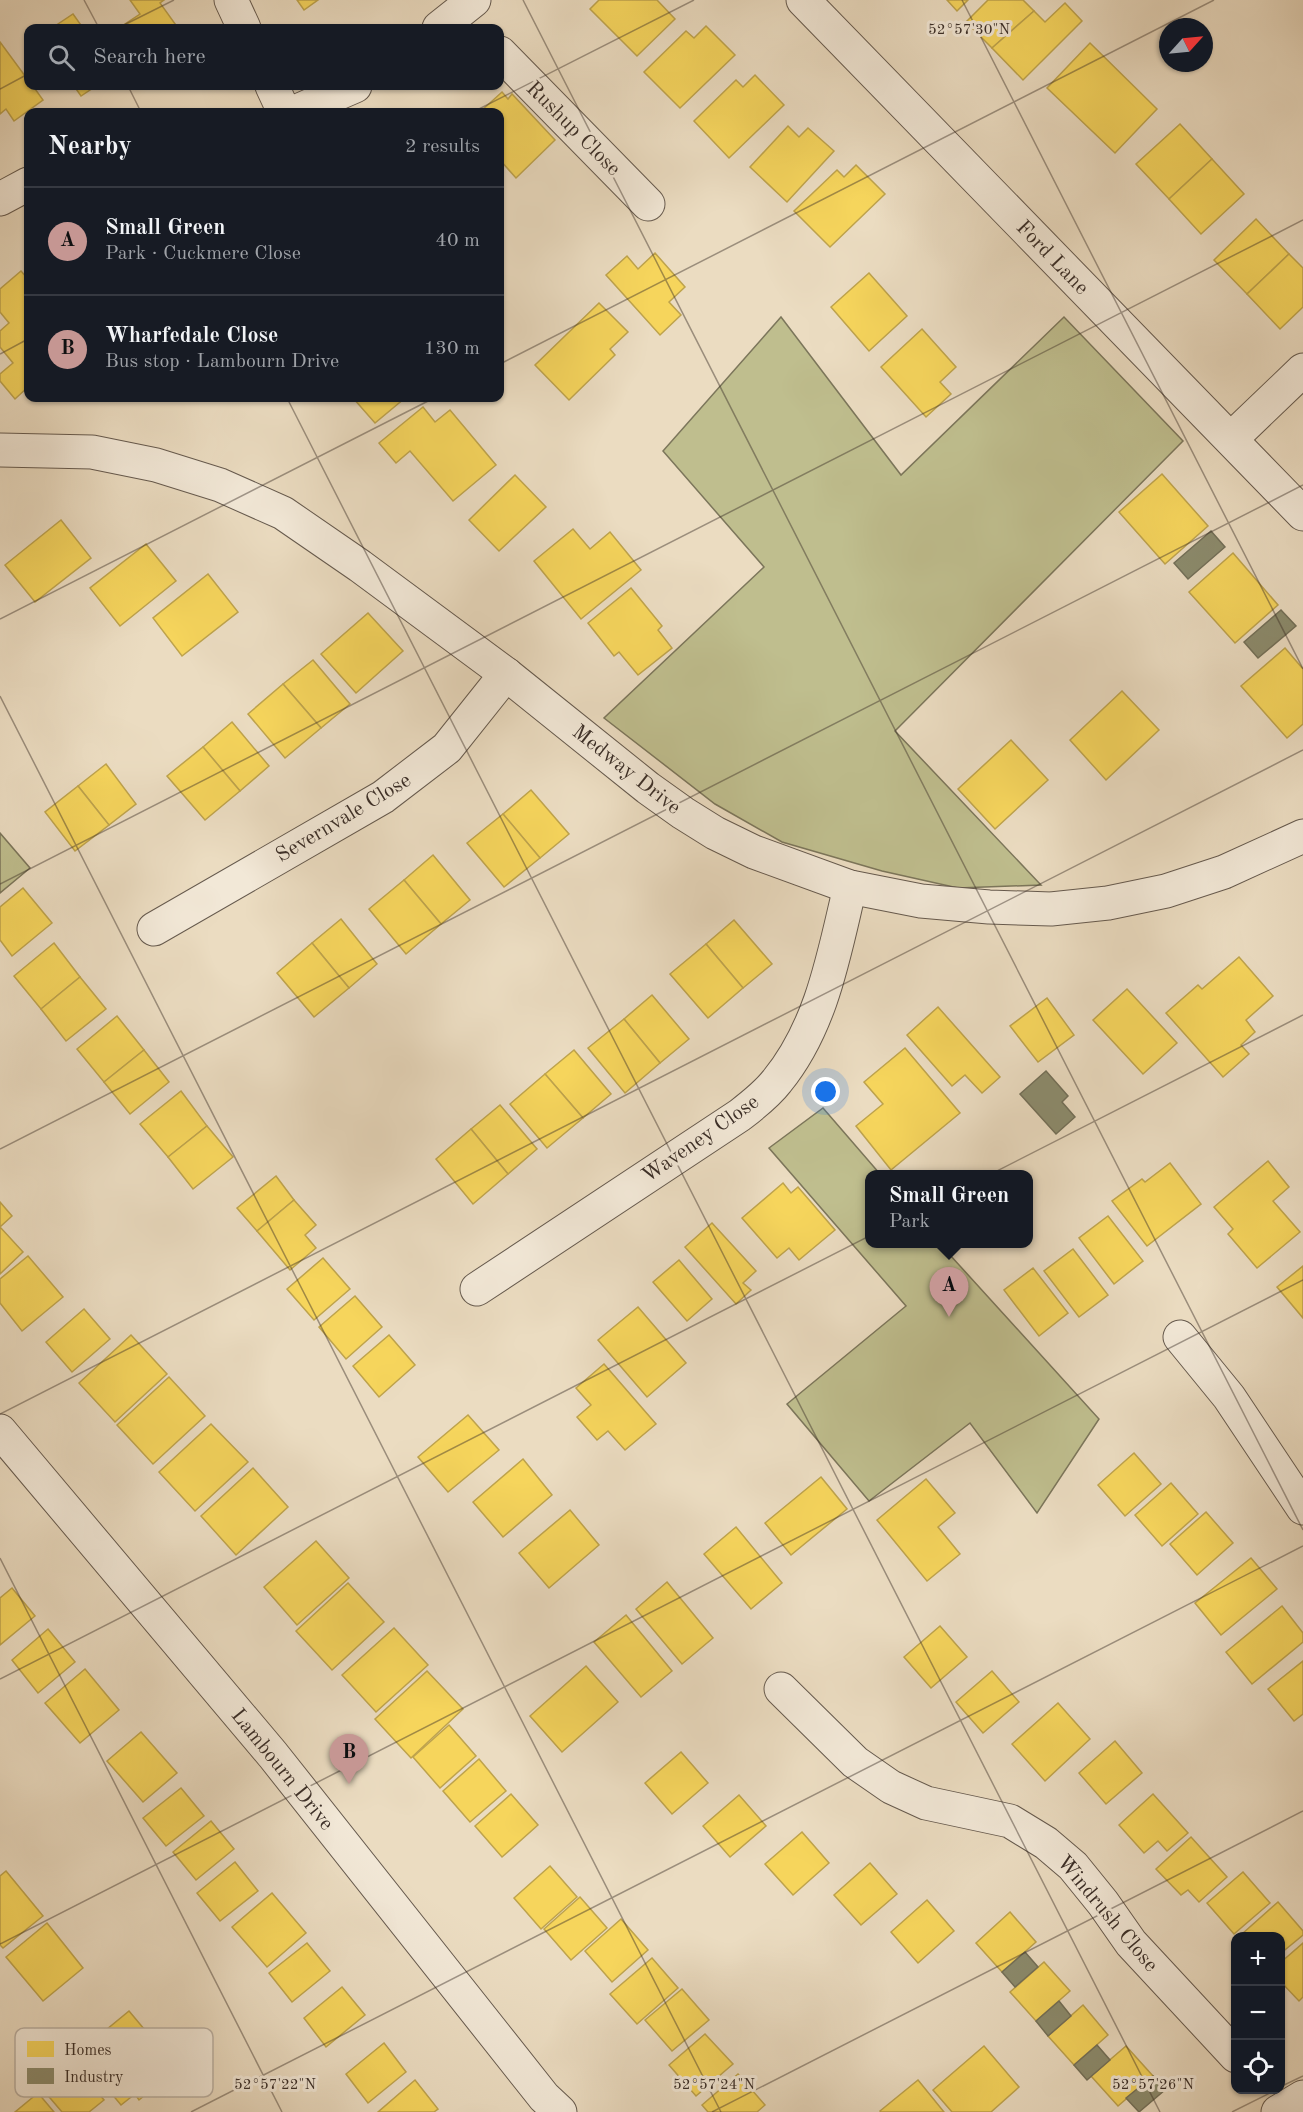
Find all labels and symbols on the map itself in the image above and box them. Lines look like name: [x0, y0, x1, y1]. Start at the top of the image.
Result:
north arrow: [1159, 18, 1213, 72]
text: 52°57'30"N: [928, 23, 1010, 38]
street label: Rushup Close: [522, 78, 624, 180]
street label: Ford Lane: [1012, 217, 1092, 299]
street label: Medway Drive: [568, 721, 684, 819]
street label: Severnvale Close: [273, 770, 415, 867]
your location: [811, 1077, 840, 1106]
street label: Waveney Close: [639, 1091, 763, 1187]
pin: A: [930, 1268, 968, 1317]
street label: Lambourn Drive: [227, 1705, 337, 1835]
pin: B: [330, 1734, 368, 1784]
street label: Windrush Close: [1052, 1852, 1161, 1976]
legend: [15, 2028, 213, 2097]
text: Homes: [64, 2043, 112, 2059]
text: Industry: [64, 2070, 124, 2086]
text: 52°57'22"N: [234, 2078, 316, 2093]
text: 52°57'24"N: [673, 2078, 755, 2093]
text: 52°57'26"N: [1112, 2078, 1194, 2093]

